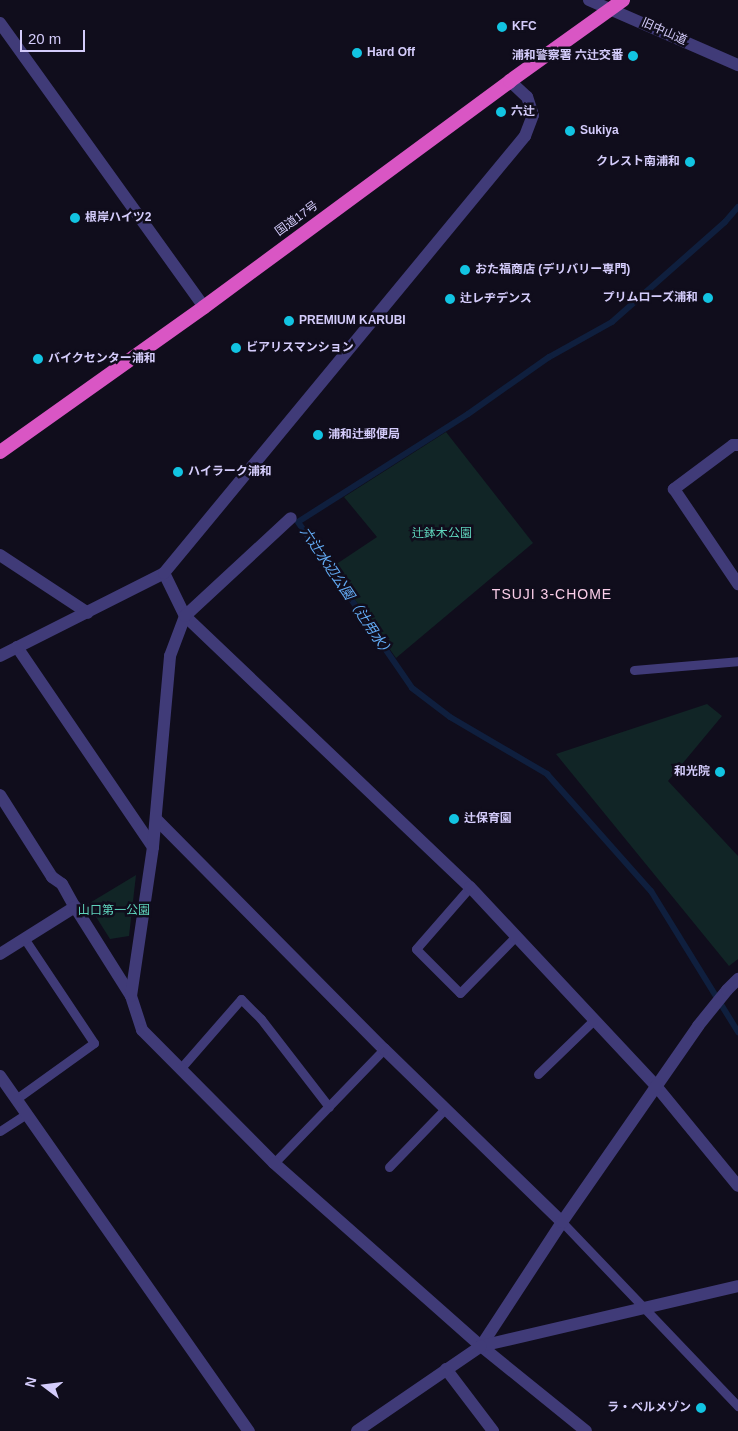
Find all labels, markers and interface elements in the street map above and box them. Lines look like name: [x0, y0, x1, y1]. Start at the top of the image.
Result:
street label: 旧中山道: [639, 16, 689, 48]
scale bar: [22, 20, 88, 52]
place label: KFC: [512, 20, 537, 34]
marker: KFC: [496, 21, 508, 33]
text: 20 m: [28, 30, 61, 47]
place label: Hard Off: [367, 46, 415, 60]
marker: Hard Off: [351, 47, 363, 59]
place label: 浦和警察署 六辻交番: [512, 49, 623, 63]
marker: 浦和警察署 六辻交番: [627, 50, 639, 62]
place label: 六辻: [511, 105, 535, 119]
marker: 六辻: [495, 106, 507, 118]
place label: Sukiya: [580, 124, 619, 138]
marker: Sukiya: [564, 125, 576, 137]
place label: クレスト南浦和: [596, 155, 680, 169]
marker: クレスト南浦和: [684, 156, 696, 168]
street label: 国道17号: [273, 199, 321, 239]
place label: 根岸ハイツ2: [85, 211, 152, 225]
marker: 根岸ハイツ2: [69, 212, 81, 224]
place label: おた福商店 (デリバリー専門): [475, 263, 630, 277]
marker: おた福商店 (デリバリー専門): [459, 264, 471, 276]
place label: プリムローズ浦和: [602, 291, 698, 305]
place label: 辻レヂデンス: [460, 292, 532, 306]
marker: プリムローズ浦和: [702, 292, 714, 304]
marker: 辻レヂデンス: [444, 293, 456, 305]
place label: PREMIUM KARUBI: [299, 314, 406, 328]
marker: PREMIUM KARUBI: [283, 315, 295, 327]
place label: ビアリスマンション: [246, 341, 354, 355]
marker: ビアリスマンション: [230, 342, 242, 354]
place label: バイクセンター浦和: [48, 352, 156, 366]
marker: バイクセンター浦和: [32, 353, 44, 365]
place label: 浦和辻郵便局: [328, 428, 400, 442]
marker: 浦和辻郵便局: [312, 429, 324, 441]
place label: ハイラーク浦和: [188, 465, 272, 479]
marker: ハイラーク浦和: [172, 466, 184, 478]
water label: 六辻水辺公園（辻用水）: [297, 523, 397, 661]
park label: 辻鉢木公園: [412, 527, 472, 541]
district label: TSUJI 3-CHOME: [490, 586, 614, 602]
place label: 和光院: [674, 765, 710, 779]
marker: 和光院: [714, 766, 726, 778]
place label: 辻保育園: [464, 812, 512, 826]
marker: 辻保育園: [448, 813, 460, 825]
park label: 山口第一公園: [78, 904, 150, 918]
north arrow: [20, 1361, 70, 1411]
text: N: [21, 1375, 40, 1389]
place label: ラ・ベルメゾン: [607, 1401, 691, 1415]
marker: ラ・ベルメゾン: [695, 1402, 707, 1414]

